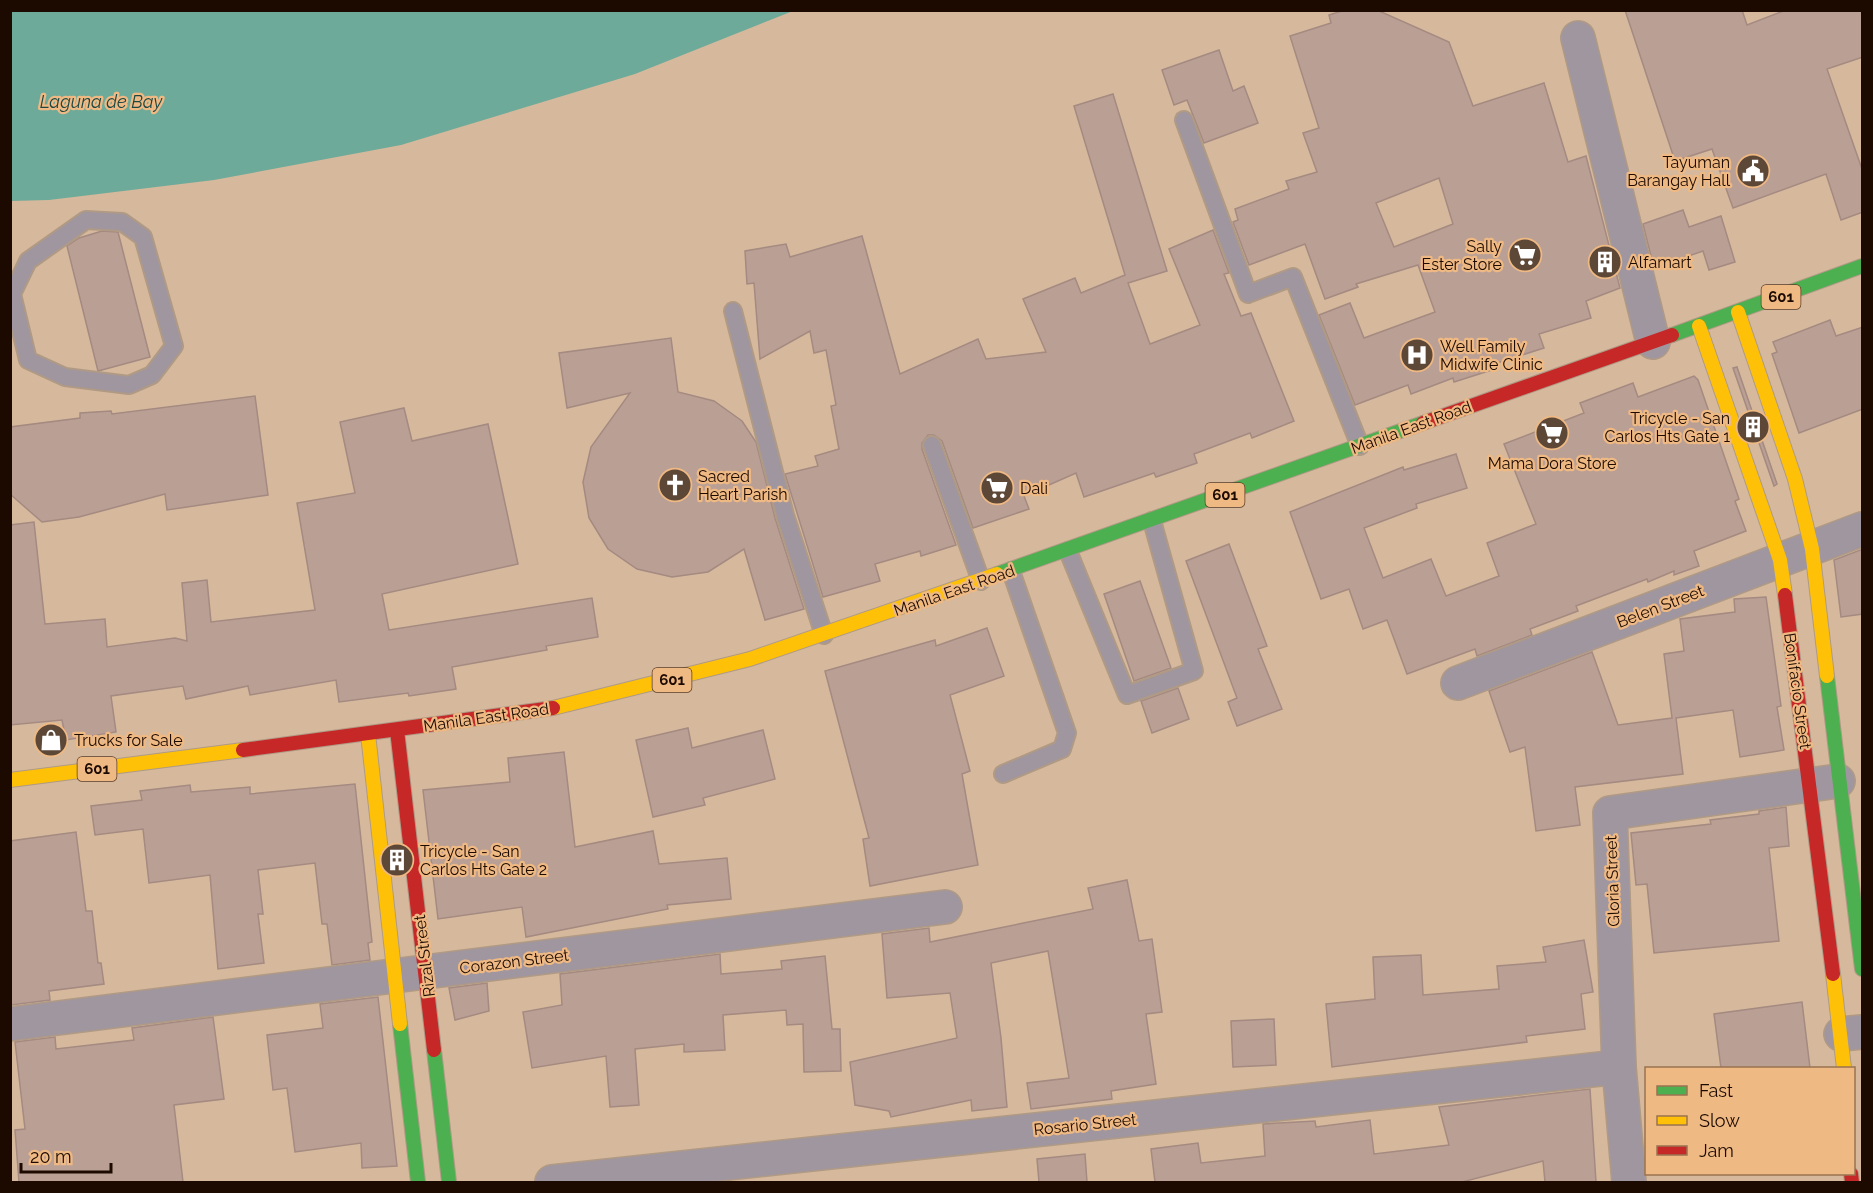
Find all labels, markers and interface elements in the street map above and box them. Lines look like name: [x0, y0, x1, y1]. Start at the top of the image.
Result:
water label: Laguna de Bay: [40, 91, 164, 112]
place label: Tayuman Barangay Hall: [1627, 153, 1731, 190]
public building icon: Tayuman Barangay Hall: [1735, 153, 1771, 189]
place label: Sally Ester Store: [1422, 237, 1502, 274]
supermarket icon: Sally Ester Store: [1507, 237, 1543, 273]
building icon: Alfamart: [1587, 244, 1623, 280]
place label: Alfamart: [1628, 253, 1692, 272]
road number: 601: [1762, 285, 1800, 309]
hospital icon: Well Family Midwife Clinic: [1399, 337, 1435, 373]
place label: Well Family Midwife Clinic: [1440, 337, 1543, 374]
street label: Manila East Road: [1348, 397, 1474, 458]
place label: Tricycle - San Carlos Hts Gate 1: [1604, 409, 1730, 446]
building icon: Tricycle - San Carlos Hts Gate 1: [1735, 409, 1771, 445]
supermarket icon: Mama Dora Store: [1534, 415, 1570, 451]
place label: Mama Dora Store: [1488, 454, 1616, 473]
church icon: Sacred Heart Parish: [657, 467, 693, 503]
place label: Sacred Heart Parish: [698, 467, 788, 504]
supermarket icon: Dali: [979, 470, 1015, 506]
place label: Dali: [1020, 479, 1048, 498]
road number: 601: [1206, 483, 1244, 507]
street label: Manila East Road: [891, 561, 1017, 620]
street label: Belen Street: [1614, 581, 1707, 632]
street label: Bonifacio Street: [1780, 632, 1815, 751]
road number: 601: [652, 668, 692, 692]
street label: Manila East Road: [422, 699, 550, 736]
shop icon: Trucks for Sale: [33, 722, 69, 758]
place label: Trucks for Sale: [74, 731, 183, 750]
road number: 601: [78, 757, 116, 781]
street label: Gloria Street: [1601, 834, 1624, 927]
building icon: Tricycle - San Carlos Hts Gate 2: [379, 842, 415, 878]
place label: Tricycle - San Carlos Hts Gate 2: [420, 842, 547, 879]
street label: Rizal Street: [410, 913, 439, 998]
street label: Corazon Street: [458, 945, 570, 978]
legend: [1645, 1067, 1855, 1175]
text: Fast: [1699, 1080, 1733, 1101]
street label: Rosario Street: [1033, 1110, 1138, 1139]
text: Slow: [1699, 1110, 1740, 1131]
scale bar: [21, 1136, 111, 1174]
text: Jam: [1699, 1140, 1734, 1161]
text: 20 m: [30, 1146, 72, 1167]

